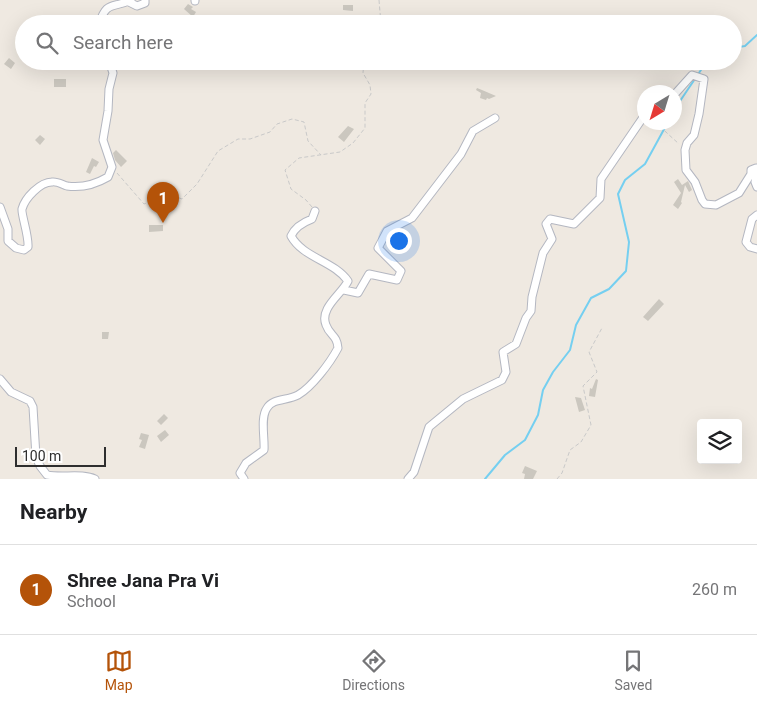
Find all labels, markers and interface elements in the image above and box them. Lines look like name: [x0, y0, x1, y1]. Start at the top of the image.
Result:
search box: [15, 15, 742, 70]
icon: search: [33, 29, 61, 57]
text: Search here: [73, 31, 173, 54]
north arrow: [637, 85, 682, 130]
pin: 1: [147, 182, 179, 223]
your location: [386, 228, 412, 254]
map controls: [697, 419, 742, 464]
button: layers: [697, 419, 742, 464]
scale bar: [15, 444, 106, 467]
text: 100 m: [22, 448, 61, 464]
text: Nearby: [20, 500, 87, 524]
text: Shree Jana Pra Vi: [67, 569, 219, 592]
text: 1: [31, 580, 41, 599]
text: 260 m: [692, 580, 737, 599]
text: School: [67, 592, 116, 611]
tab: Map: [105, 647, 133, 693]
tab: Directions: [342, 647, 405, 693]
tab: Saved: [614, 647, 652, 693]

